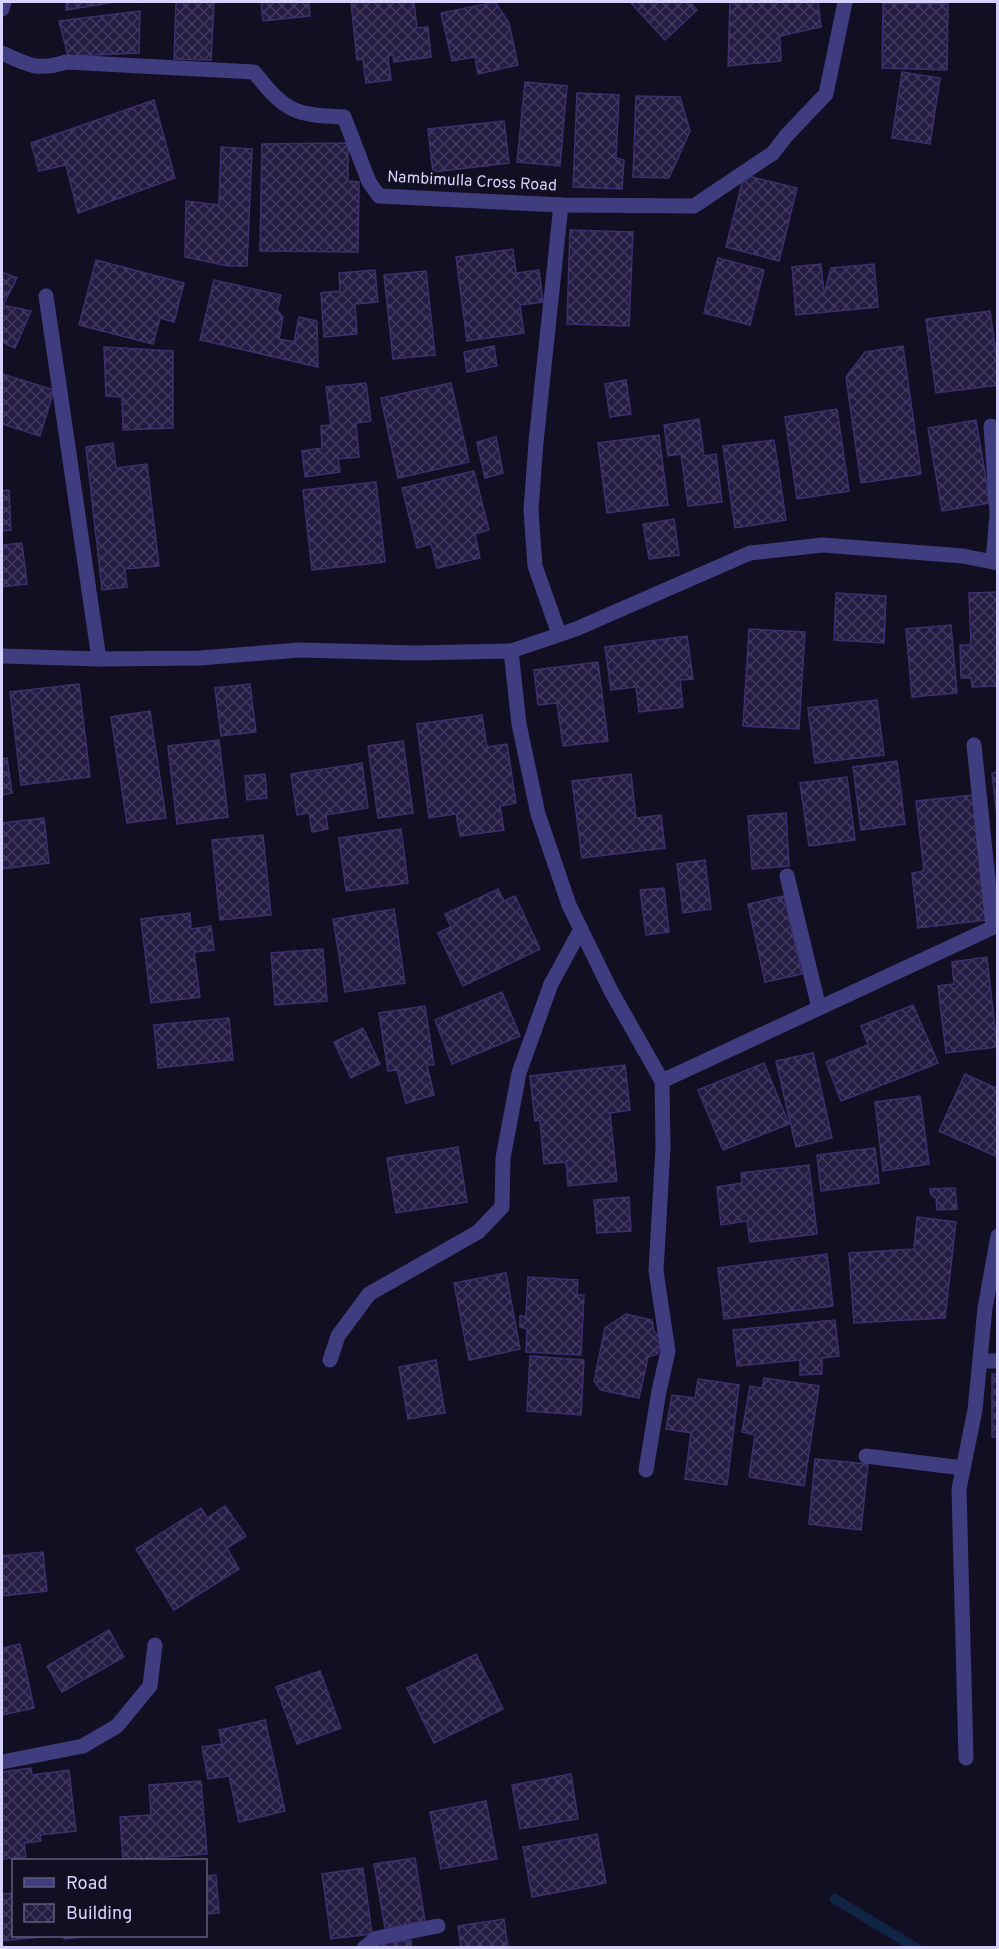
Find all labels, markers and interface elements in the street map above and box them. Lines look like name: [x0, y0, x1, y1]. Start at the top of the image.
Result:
street label: Nambimulla Cross Road: [387, 168, 557, 196]
legend: [12, 1859, 207, 1937]
text: Road: [66, 1873, 108, 1896]
text: Building: [66, 1903, 132, 1926]

